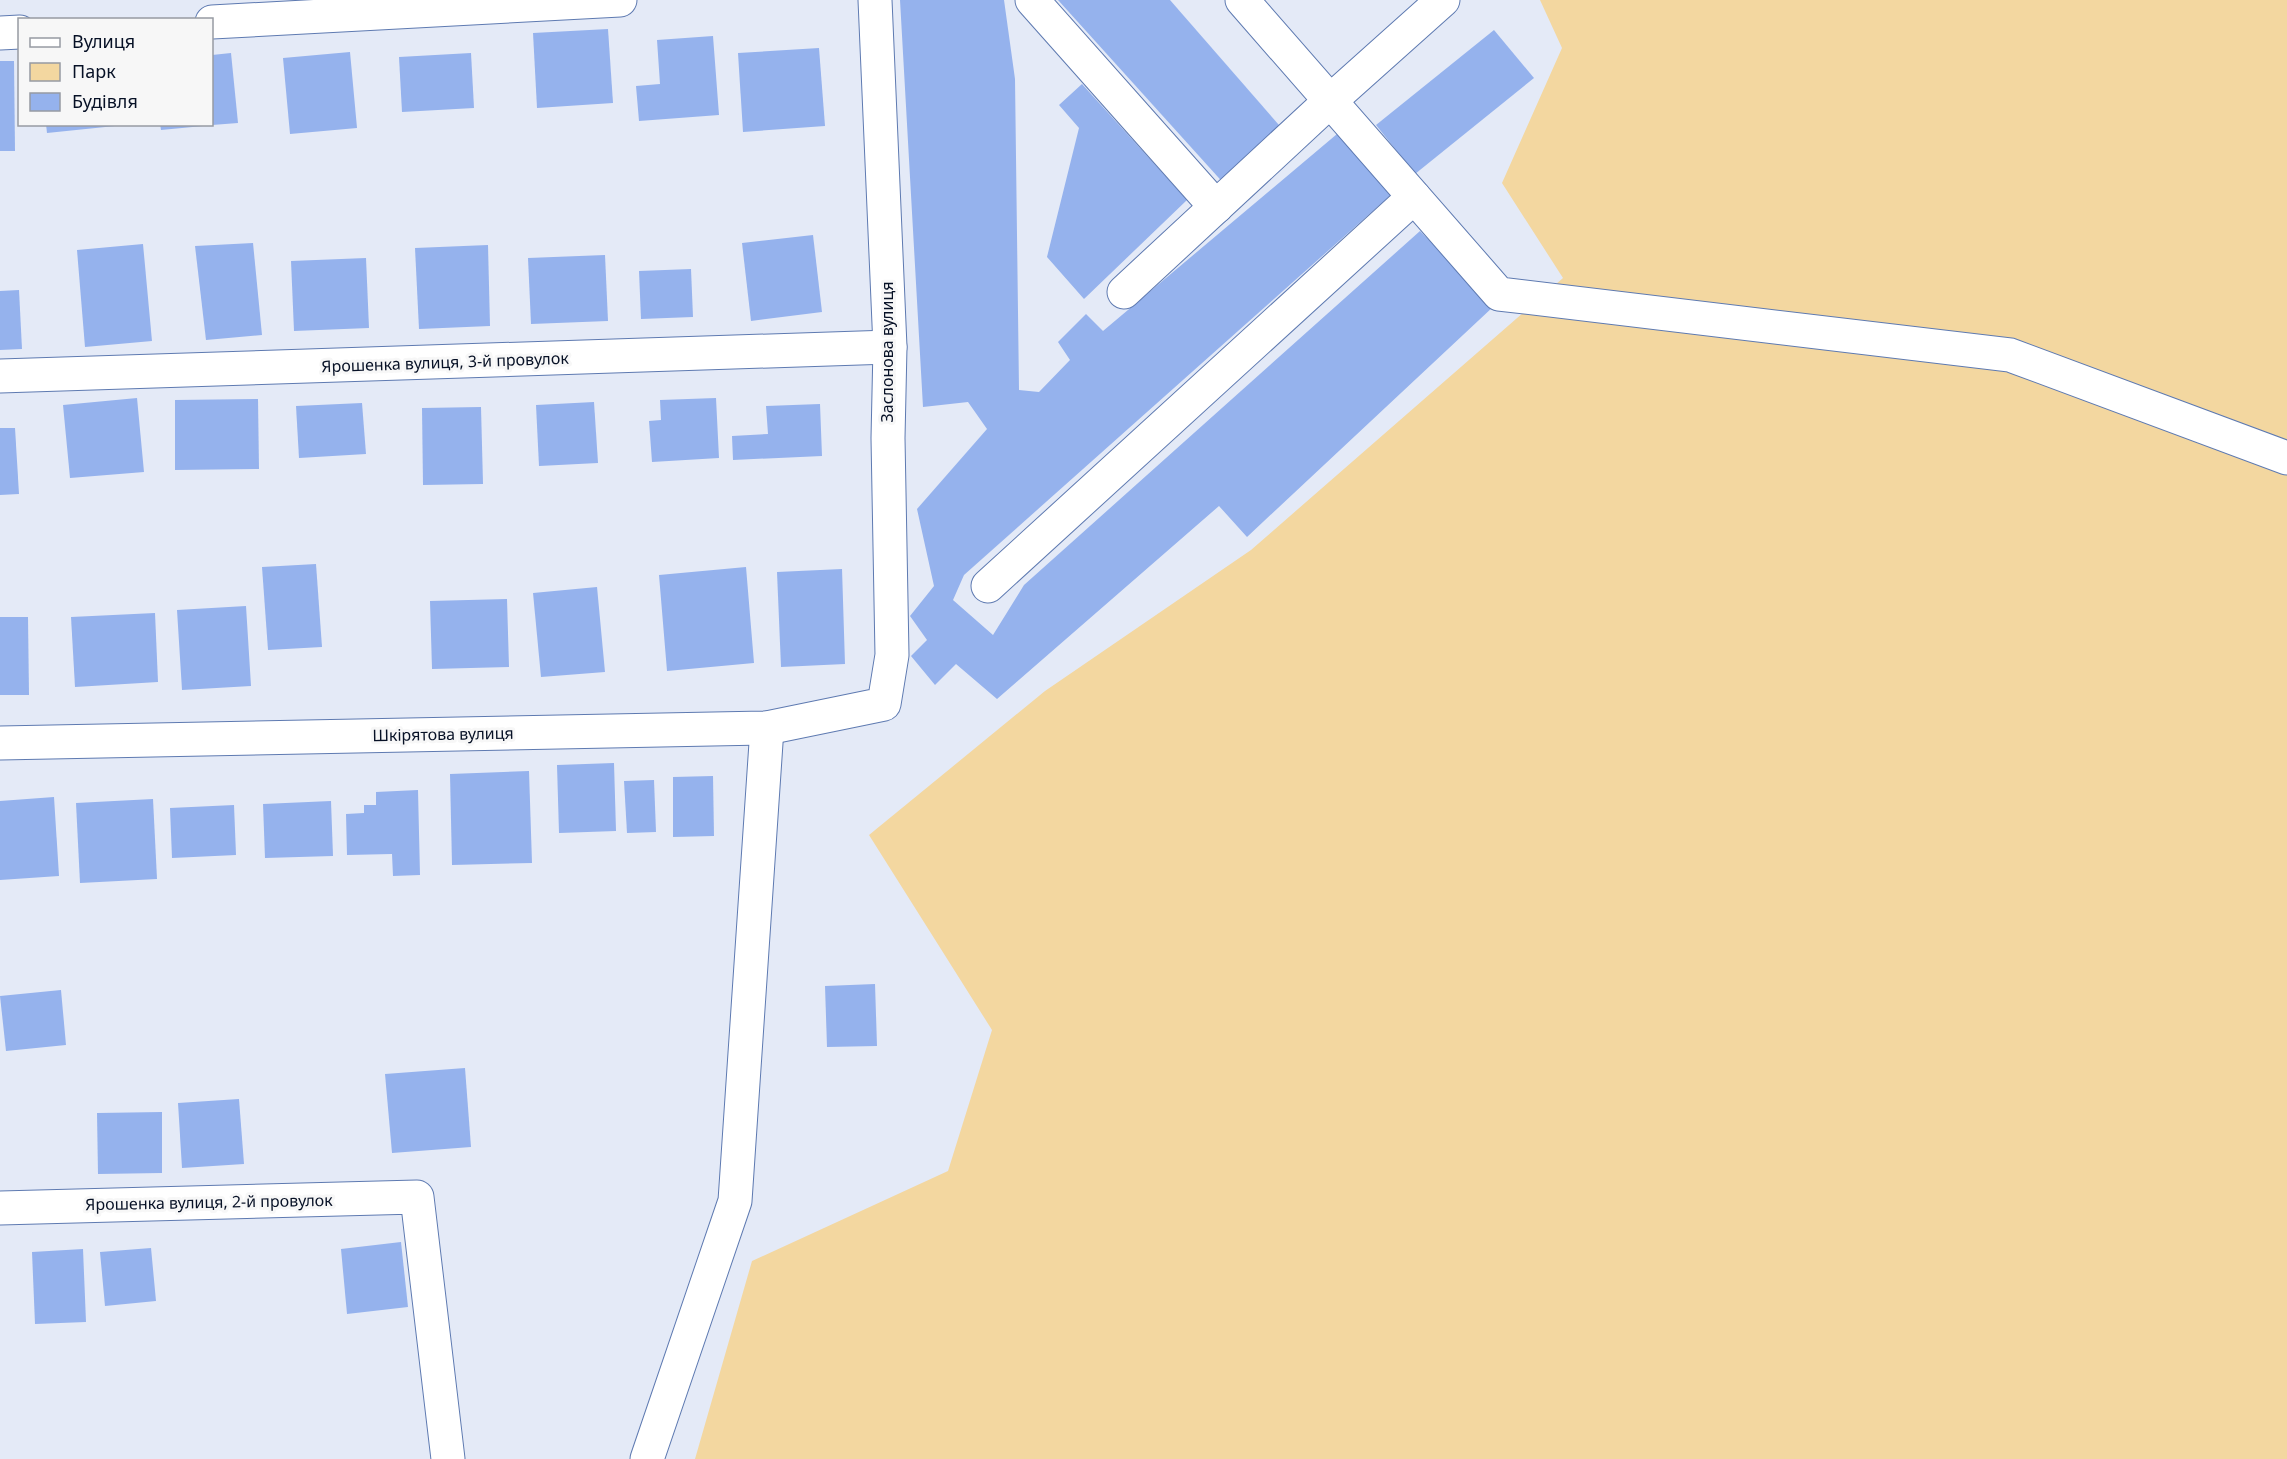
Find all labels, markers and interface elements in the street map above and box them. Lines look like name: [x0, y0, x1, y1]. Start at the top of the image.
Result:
legend: [18, 18, 213, 126]
text: Вулиця: [72, 29, 135, 53]
text: Парк: [72, 59, 116, 83]
text: Будівля: [72, 89, 138, 113]
street label: Заслонова вулиця: [876, 282, 898, 422]
street label: Ярошенка вулиця, 3-й провулок: [321, 347, 570, 377]
street label: Шкірятова вулиця: [372, 722, 514, 746]
street label: Ярошенка вулиця, 2-й провулок: [85, 1189, 333, 1215]

